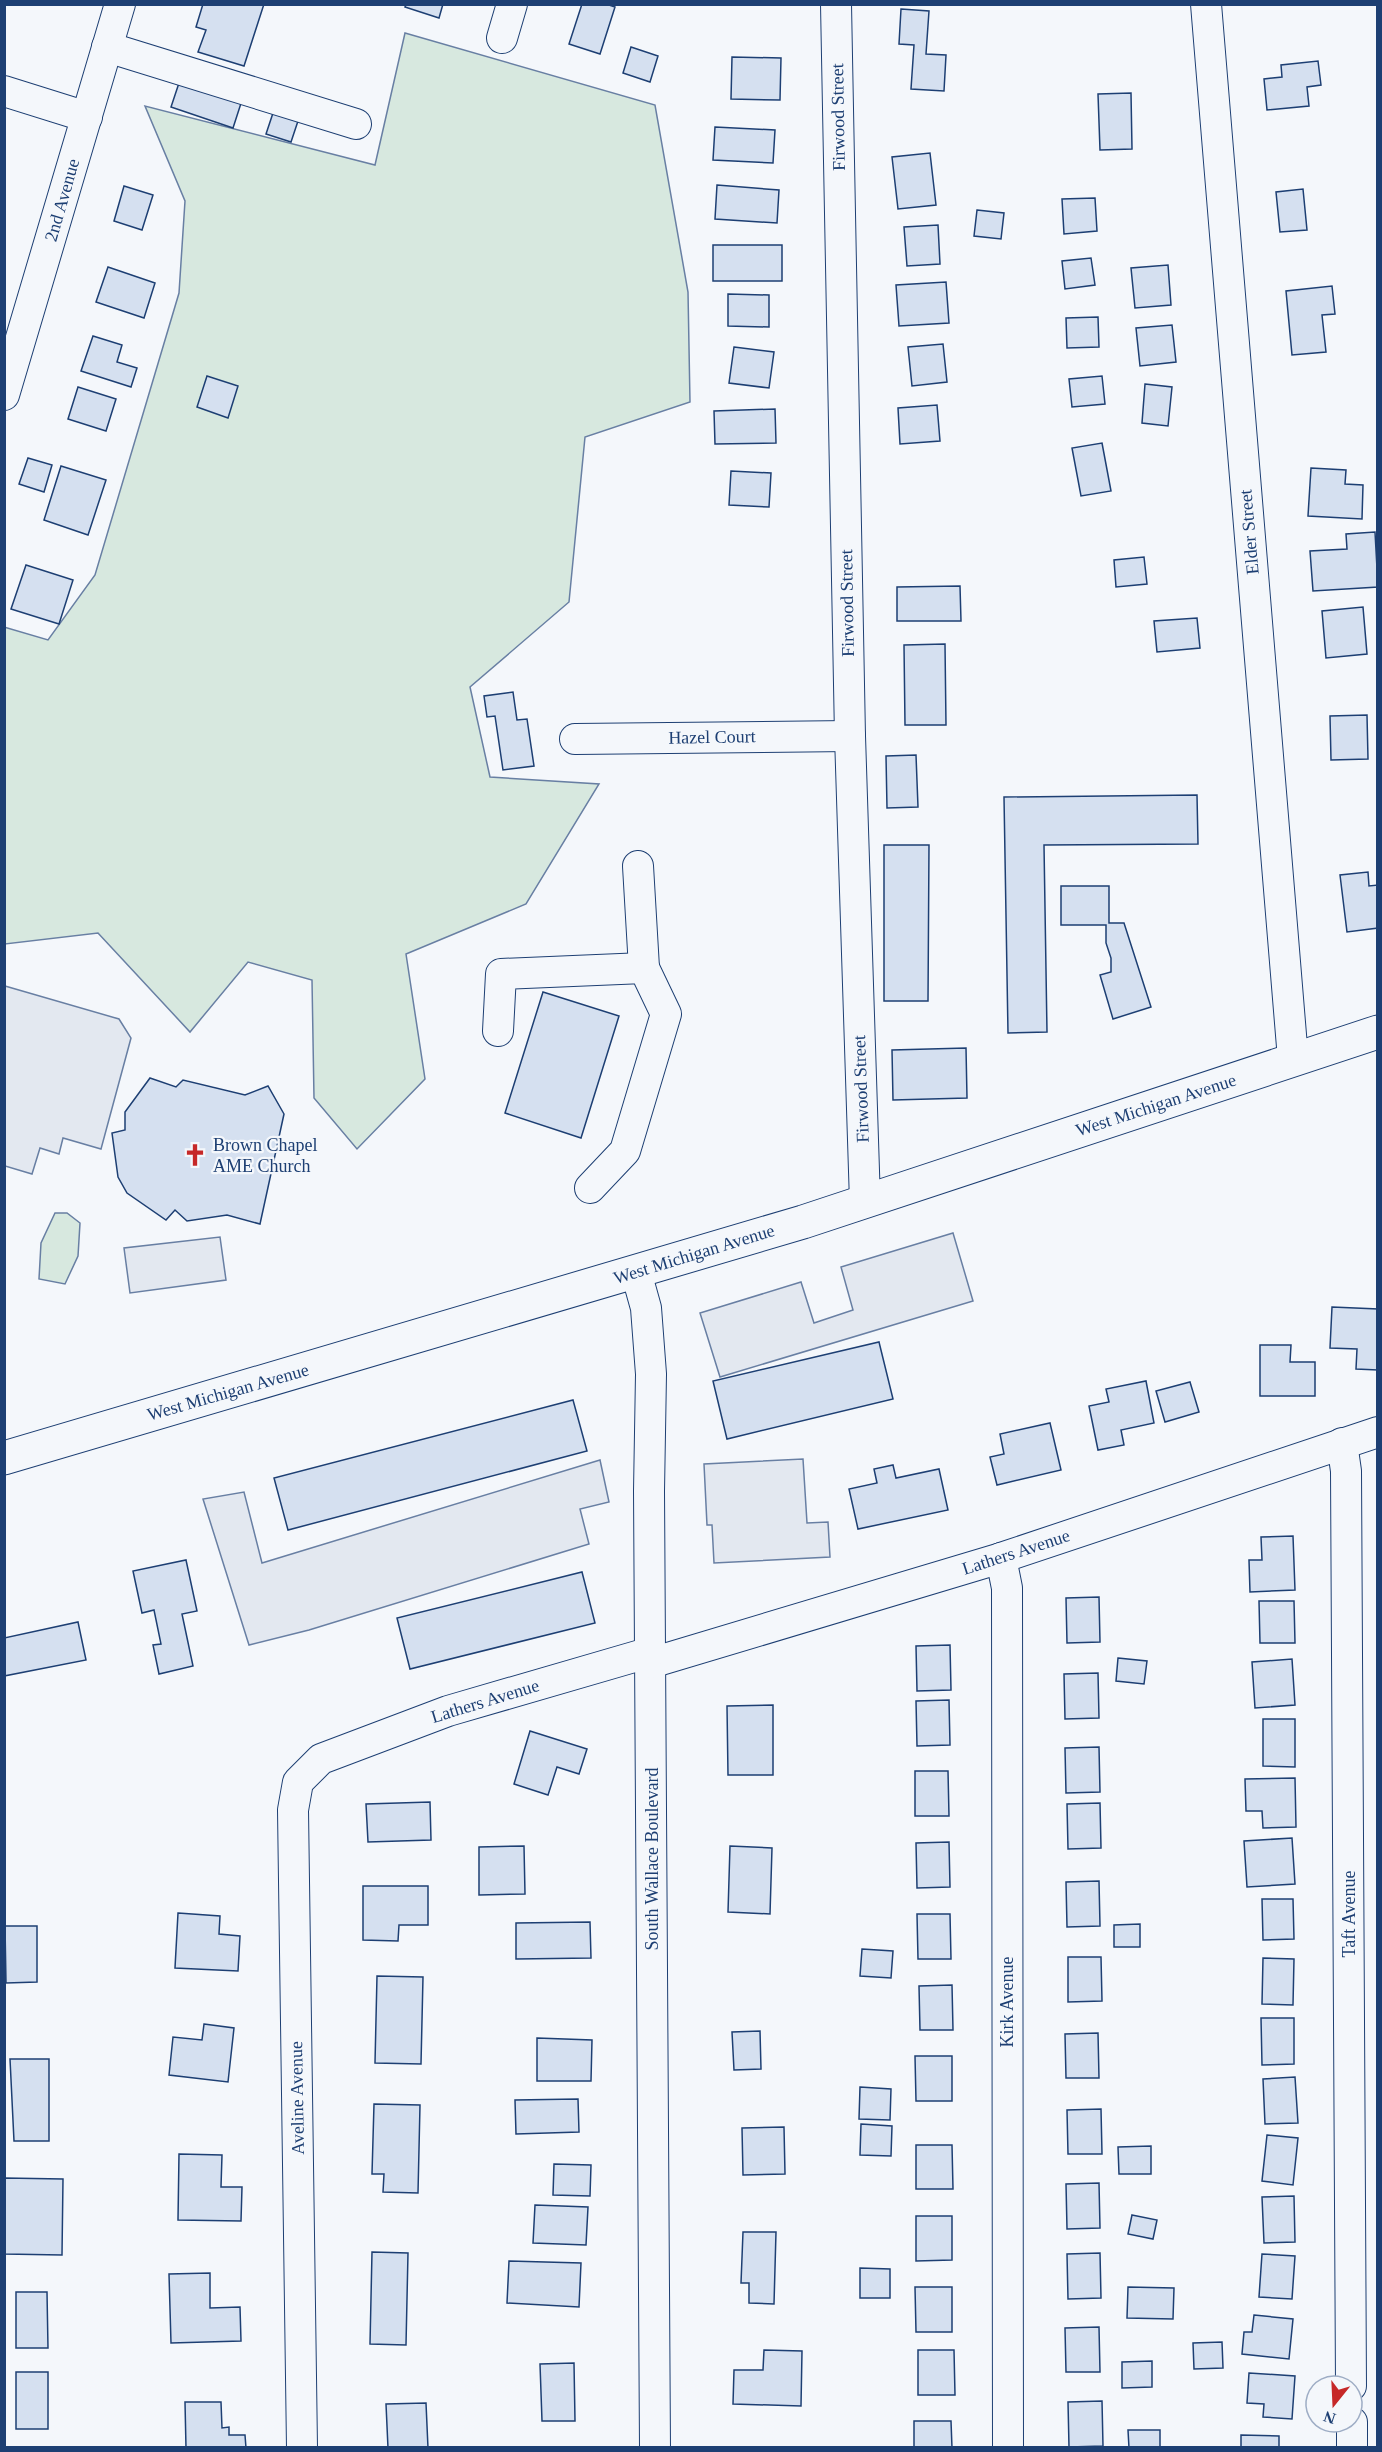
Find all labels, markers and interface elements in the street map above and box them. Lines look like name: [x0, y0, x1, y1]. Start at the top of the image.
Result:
street label: Firwood Street: [827, 63, 849, 171]
street label: 2nd Avenue: [41, 156, 83, 244]
street label: Elder Street: [1235, 489, 1263, 575]
street label: Firwood Street: [836, 549, 858, 657]
street label: Hazel Court: [668, 726, 756, 748]
street label: Firwood Street: [849, 1035, 873, 1143]
street label: West Michigan Avenue: [1073, 1070, 1239, 1140]
place label: Brown Chapel AME Church: [213, 1135, 317, 1176]
church icon: Brown Chapel AME Church: [182, 1142, 208, 1168]
street label: West Michigan Avenue: [611, 1220, 777, 1288]
street label: West Michigan Avenue: [145, 1359, 311, 1425]
street label: Lathers Avenue: [960, 1525, 1072, 1579]
street label: Lathers Avenue: [428, 1675, 542, 1727]
street label: South Wallace Boulevard: [642, 1767, 662, 1951]
street label: Taft Avenue: [1339, 1871, 1359, 1957]
street label: Kirk Avenue: [997, 1956, 1017, 2048]
street label: Aveline Avenue: [286, 2041, 308, 2155]
north arrow: [1304, 2374, 1364, 2434]
text: N: [1321, 2408, 1338, 2428]

